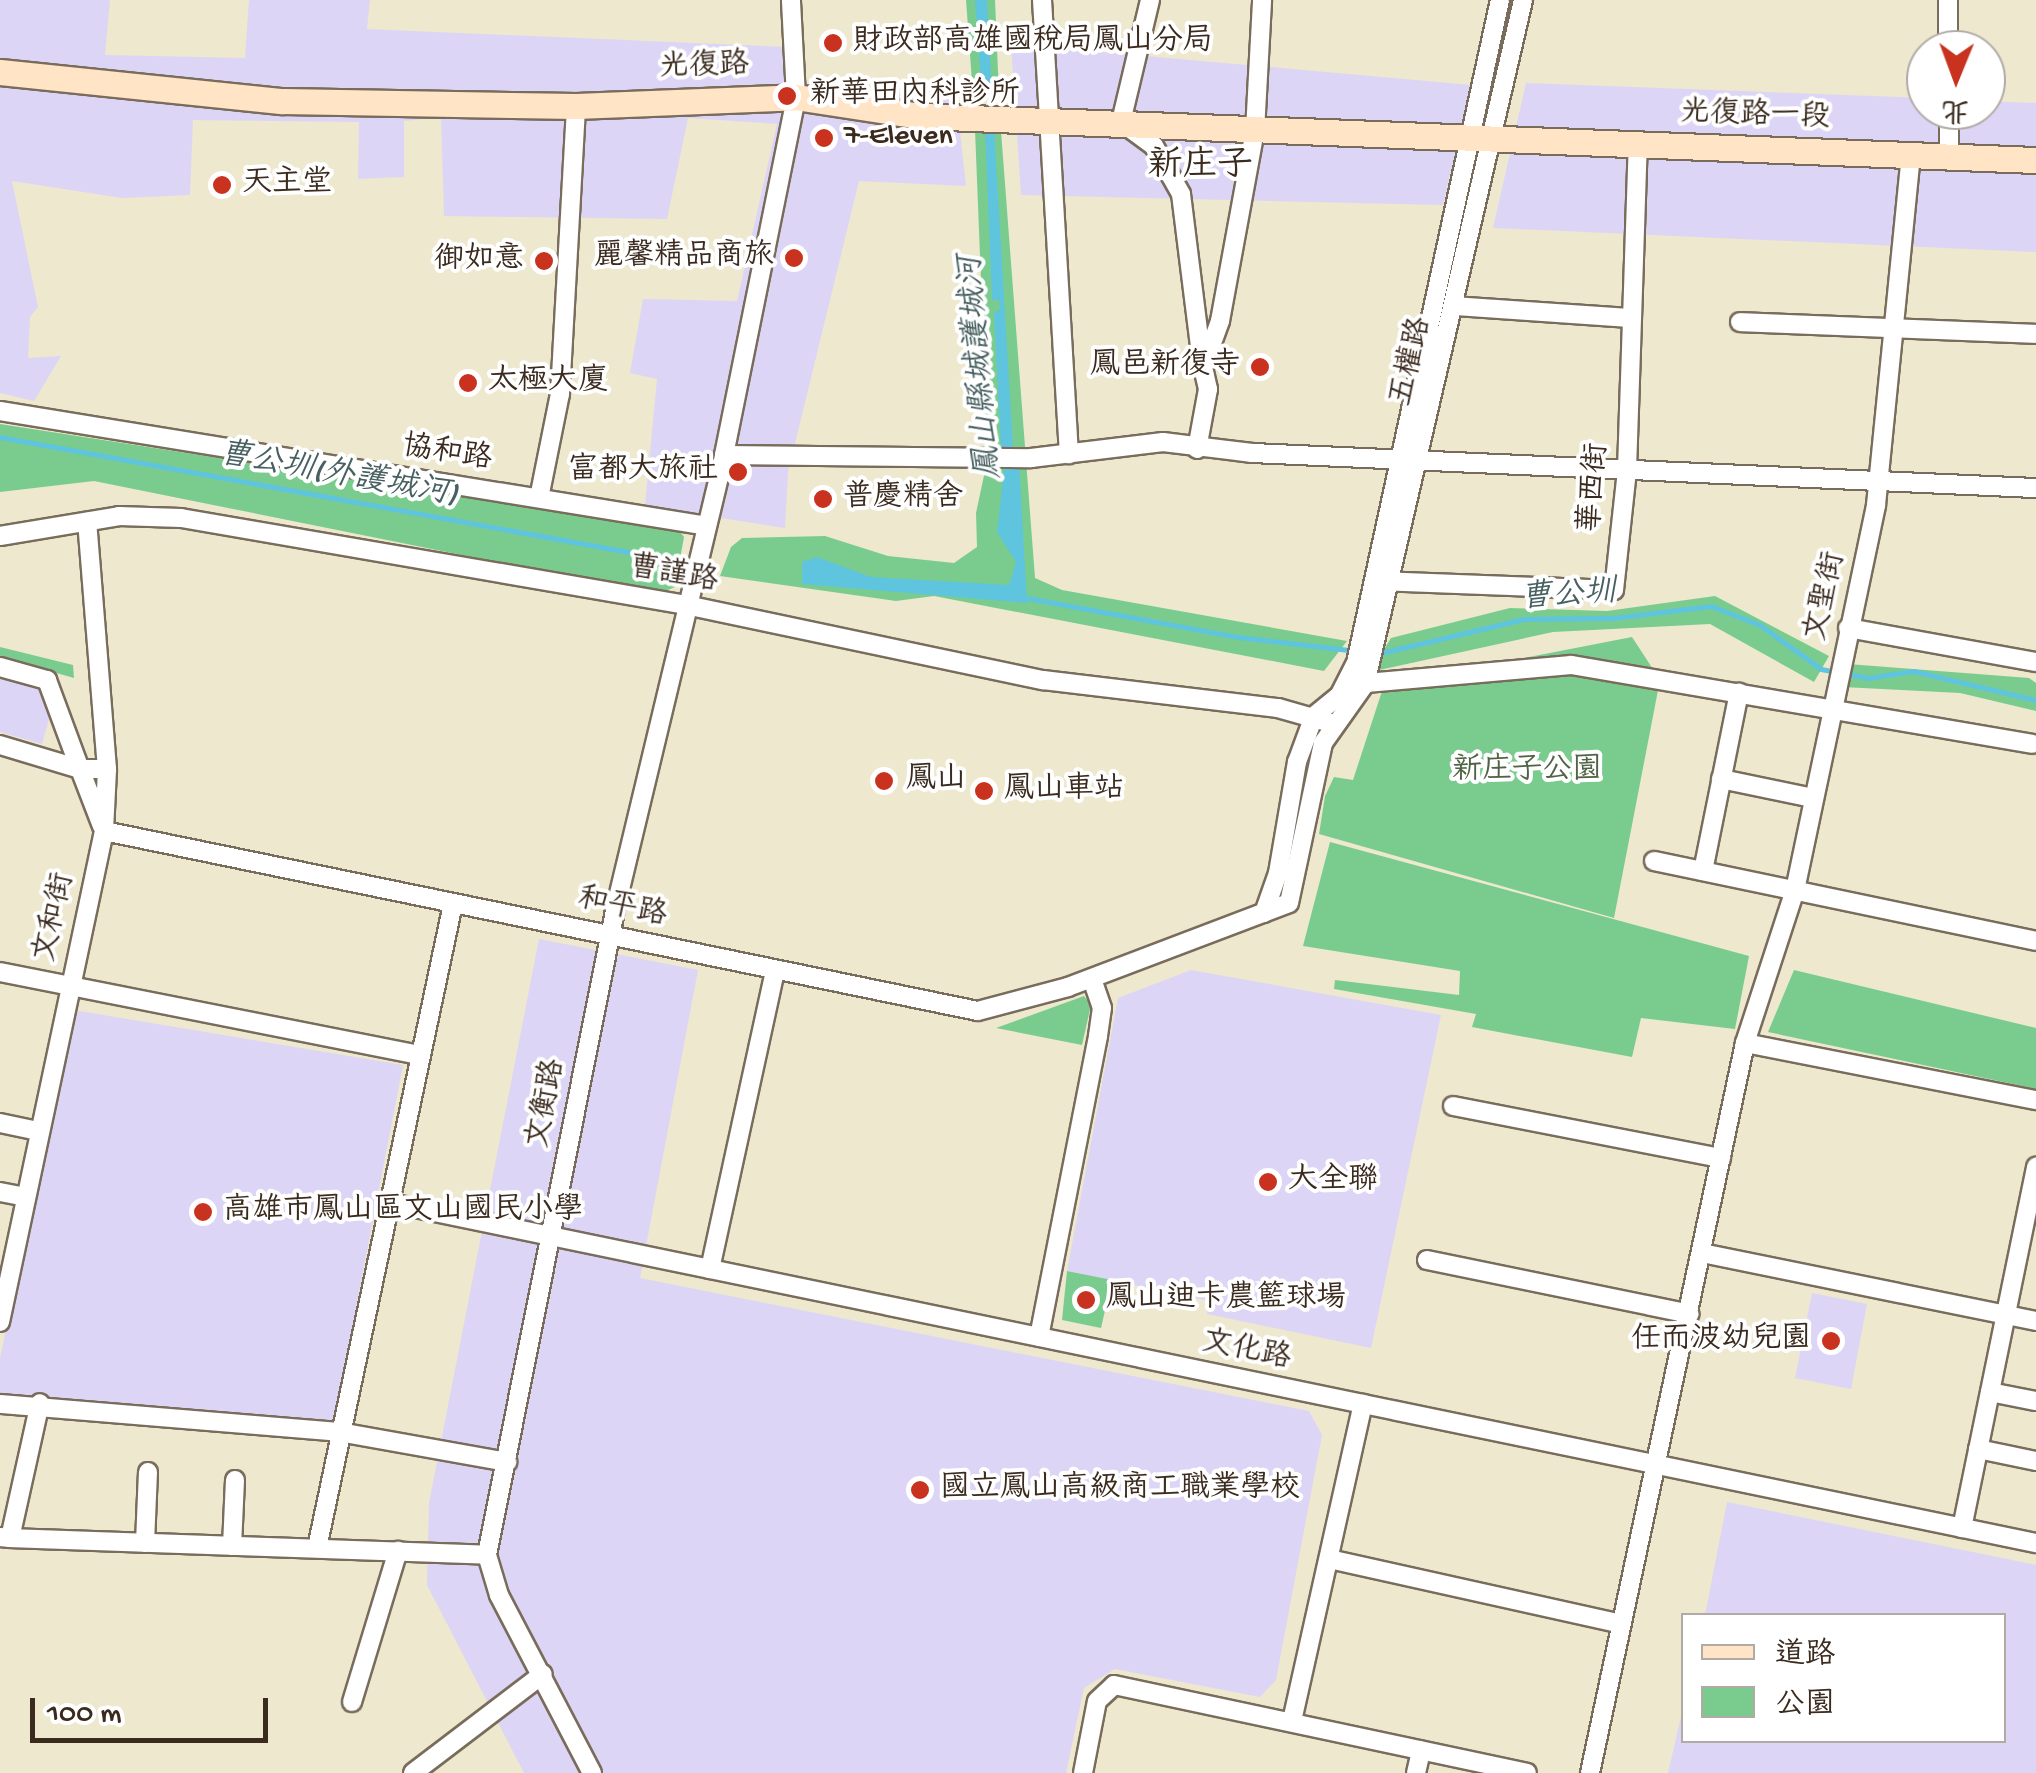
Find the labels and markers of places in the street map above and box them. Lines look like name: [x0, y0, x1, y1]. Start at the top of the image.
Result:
place label: 財政部高雄國稅局鳳山分局: [853, 25, 1213, 61]
marker: 財政部高雄國稅局鳳山分局: [822, 32, 844, 54]
place label: 新華田內科診所: [810, 78, 1020, 114]
marker: 新華田內科診所: [774, 83, 800, 109]
place label: 7-Eleven: [844, 120, 953, 156]
marker: 7-Eleven: [813, 127, 835, 149]
place label: 天主堂: [242, 167, 332, 203]
marker: 天主堂: [211, 174, 233, 196]
place label: 麗馨精品商旅: [594, 240, 774, 276]
place label: 御如意: [434, 243, 524, 279]
marker: 麗馨精品商旅: [783, 247, 805, 269]
marker: 御如意: [533, 250, 555, 272]
place label: 鳳邑新復寺: [1090, 349, 1240, 385]
marker: 鳳邑新復寺: [1249, 356, 1271, 378]
place label: 太極大廈: [488, 365, 608, 401]
marker: 太極大廈: [457, 372, 479, 394]
place label: 富都大旅社: [568, 454, 718, 490]
marker: 富都大旅社: [727, 461, 749, 483]
place label: 普慶精舍: [843, 481, 963, 517]
marker: 普慶精舍: [812, 488, 834, 510]
place label: 鳳山: [906, 763, 966, 799]
marker: 鳳山: [871, 768, 897, 794]
place label: 鳳山車站: [1004, 773, 1124, 809]
marker: 鳳山車站: [973, 780, 995, 802]
place label: 大全聯: [1288, 1164, 1378, 1200]
marker: 大全聯: [1257, 1171, 1279, 1193]
place label: 高雄市鳳山區文山國民小學: [223, 1194, 583, 1230]
marker: 高雄市鳳山區文山國民小學: [192, 1201, 214, 1223]
place label: 鳳山迪卡農籃球場: [1106, 1282, 1346, 1318]
marker: 鳳山迪卡農籃球場: [1075, 1289, 1097, 1311]
place label: 任而波幼兒園: [1631, 1323, 1811, 1359]
marker: 任而波幼兒園: [1820, 1330, 1842, 1352]
place label: 國立鳳山高級商工職業學校: [940, 1472, 1300, 1508]
marker: 國立鳳山高級商工職業學校: [909, 1479, 931, 1501]

